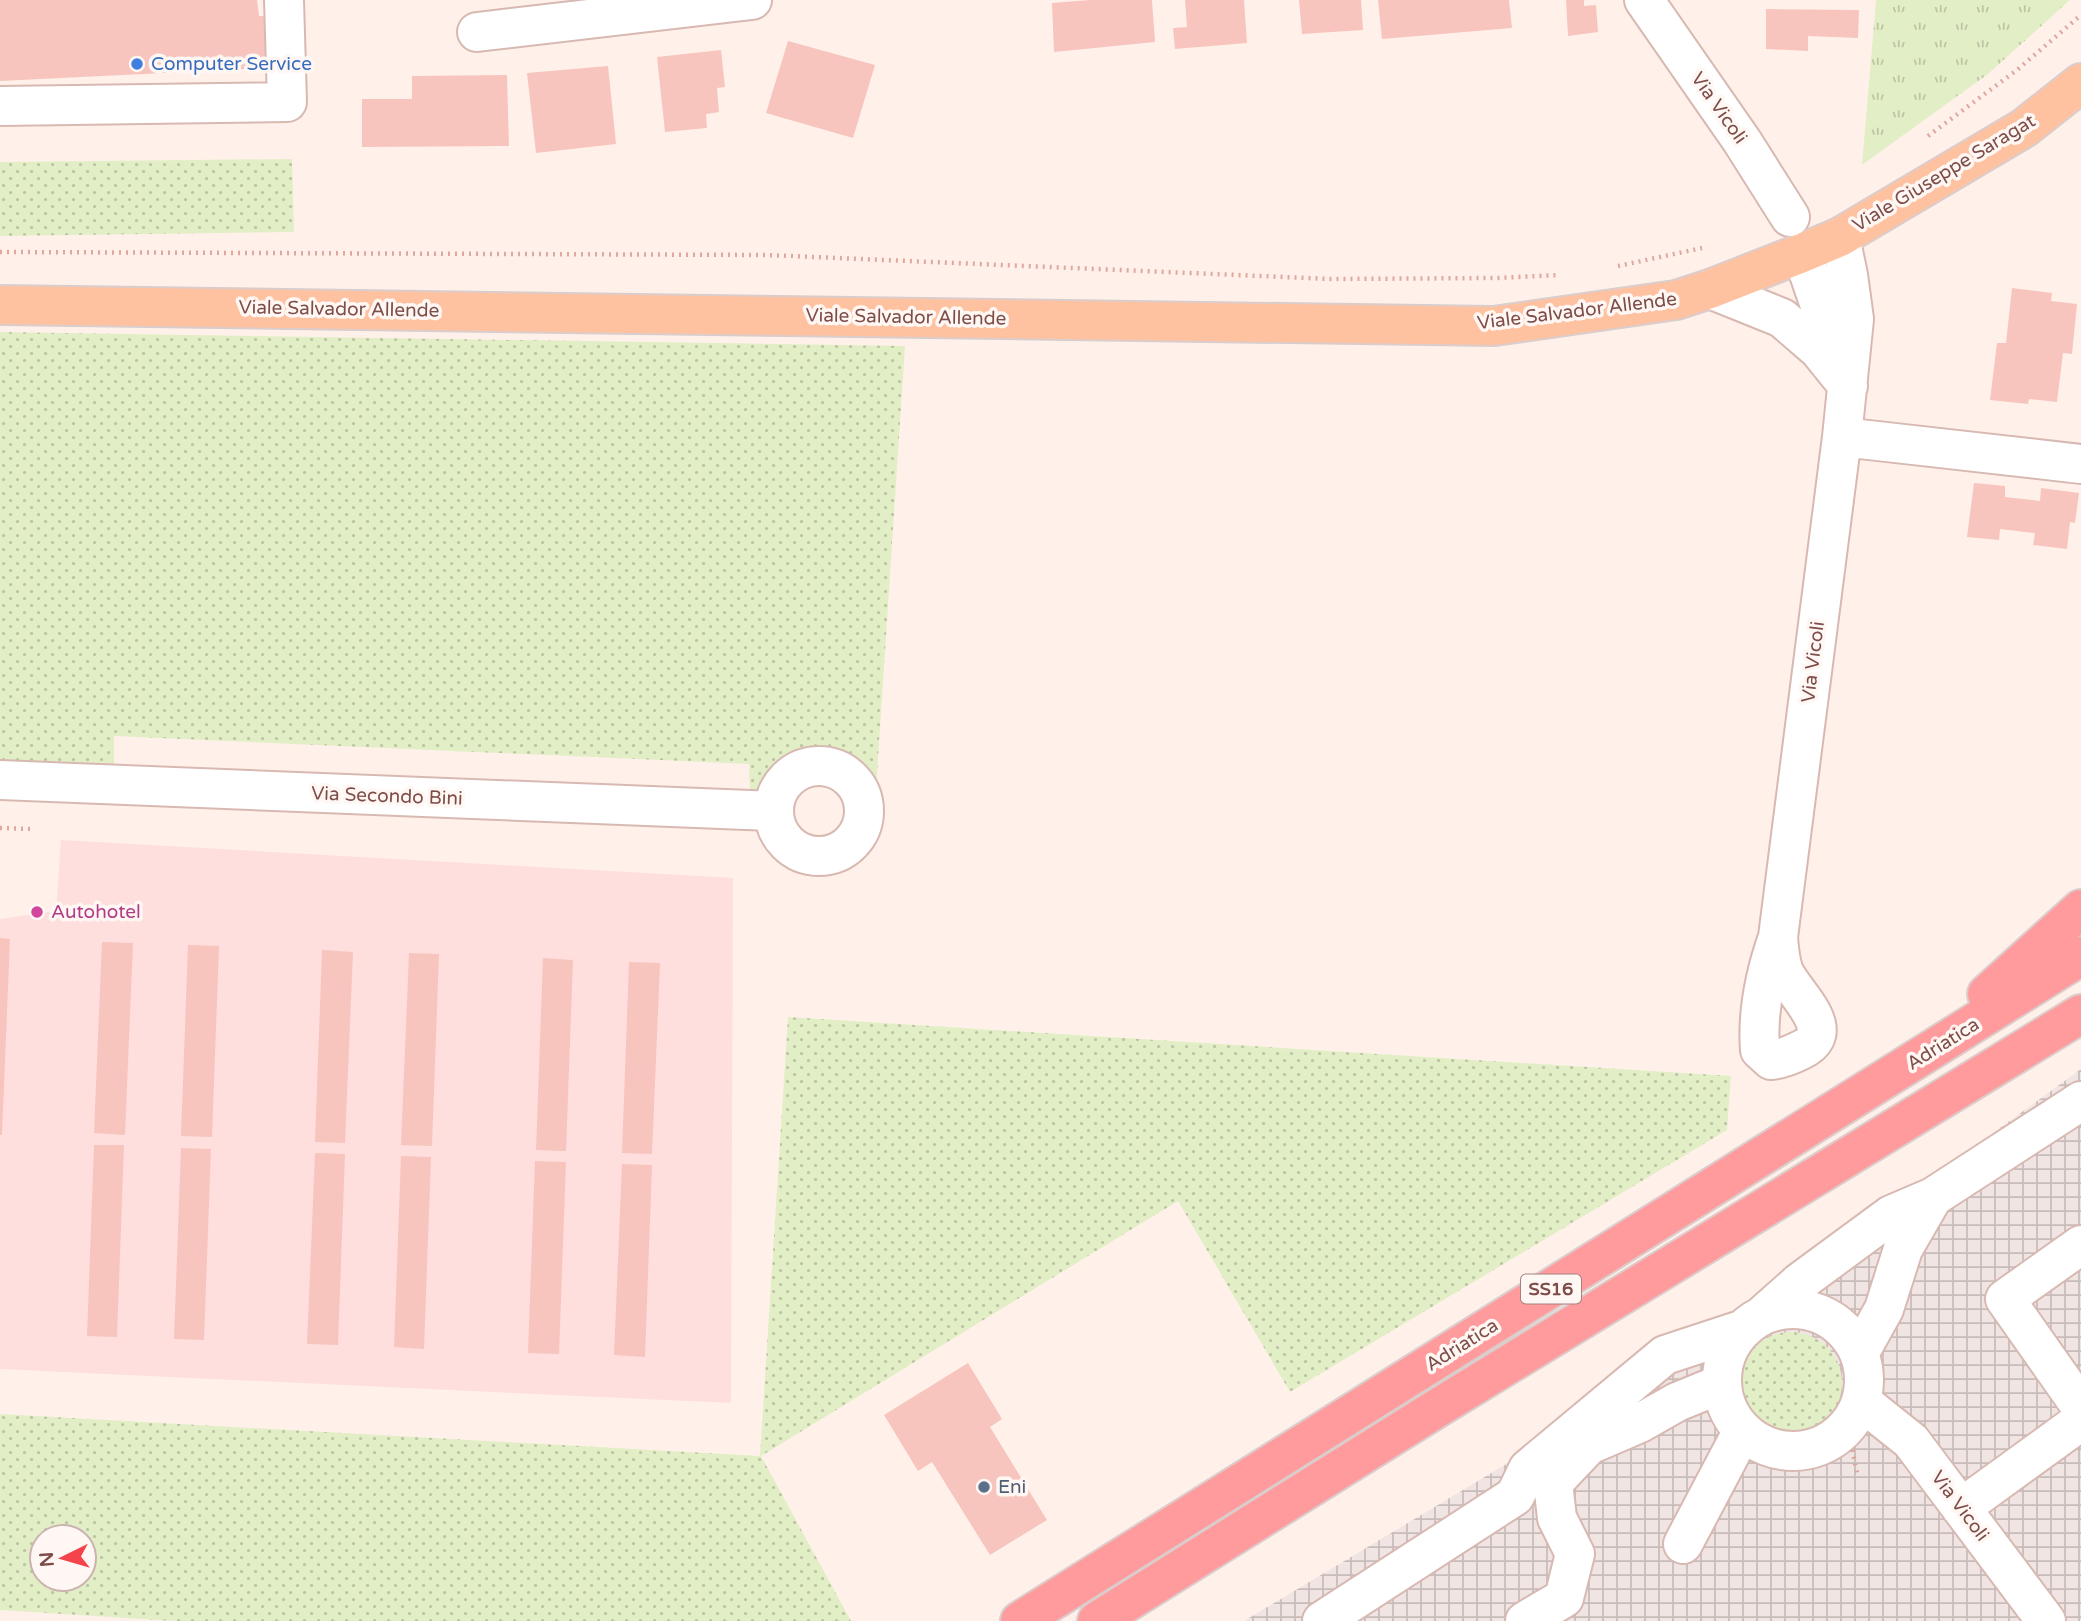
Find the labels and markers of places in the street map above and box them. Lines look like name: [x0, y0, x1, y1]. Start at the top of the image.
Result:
place label: Computer Service: [151, 53, 312, 75]
marker: Computer Service: [129, 56, 145, 72]
place label: Autohotel: [51, 901, 141, 923]
marker: Autohotel: [29, 904, 45, 920]
place label: Eni: [998, 1476, 1026, 1498]
marker: Eni: [976, 1479, 992, 1495]

